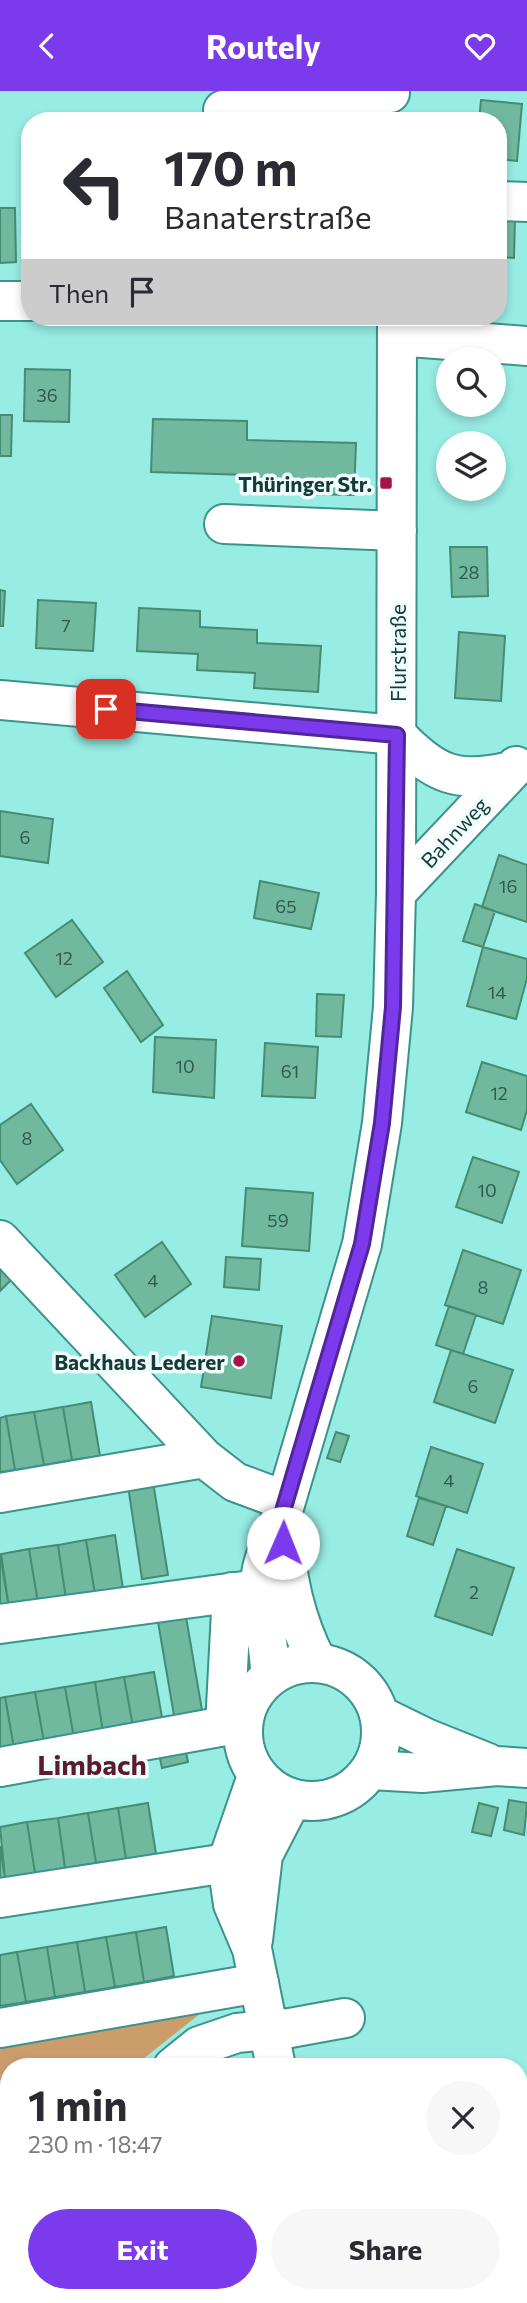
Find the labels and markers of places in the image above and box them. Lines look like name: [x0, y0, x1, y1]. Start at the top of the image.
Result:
place label: Thüringer Str.: [238, 471, 372, 496]
marker: Thüringer Str.: [378, 475, 394, 491]
pin: [76, 679, 136, 739]
place label: Backhaus Lederer: [54, 1349, 225, 1374]
marker: Backhaus Lederer: [231, 1353, 247, 1369]

